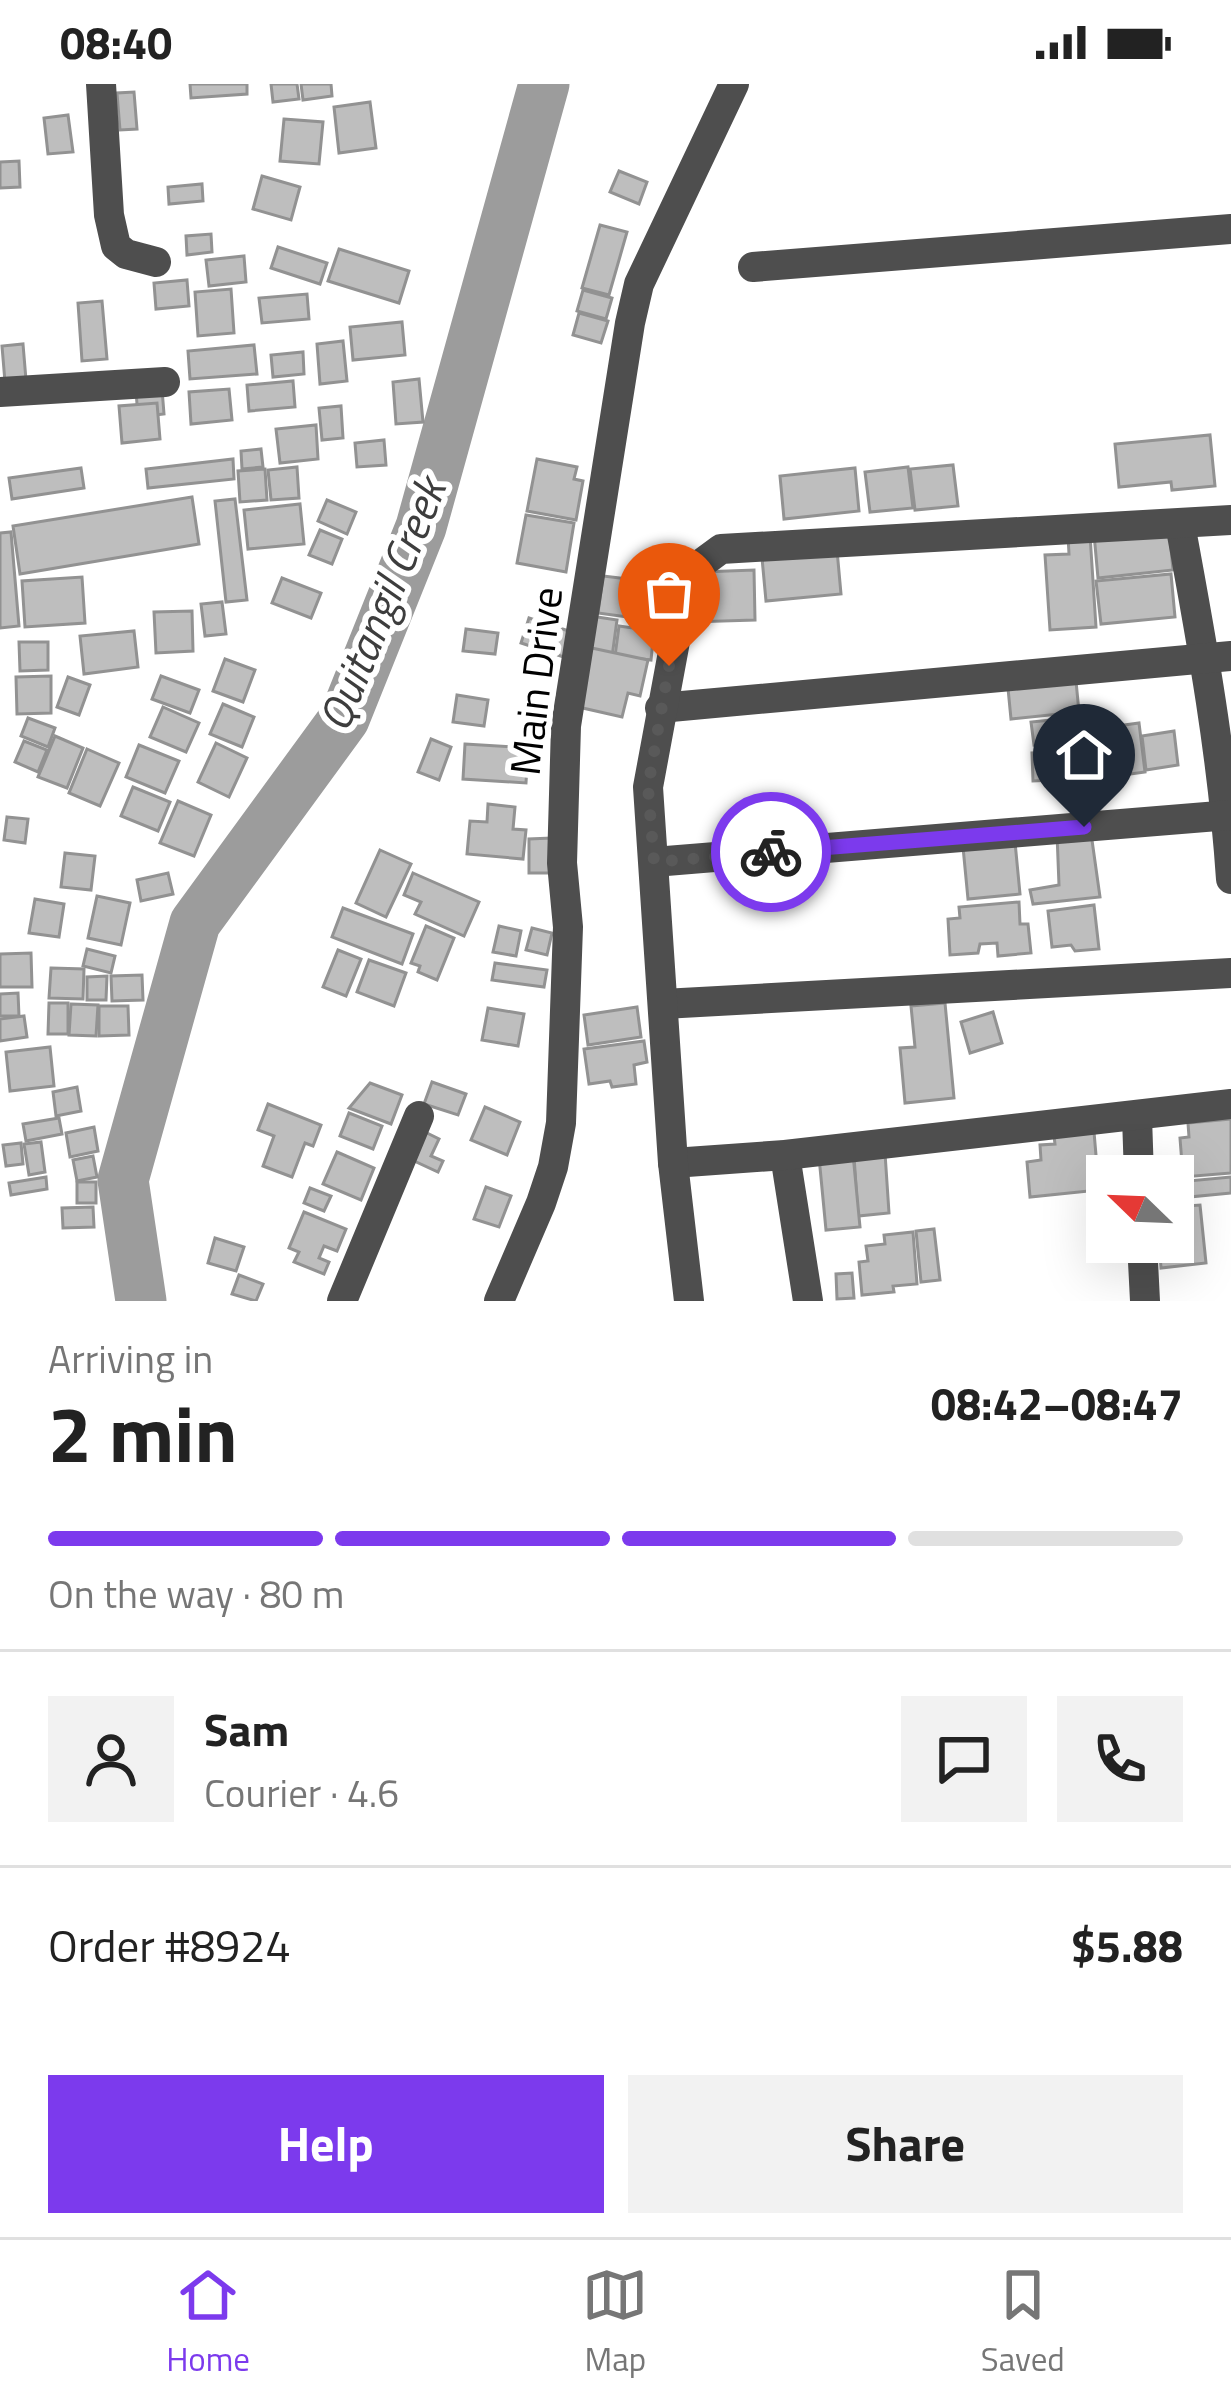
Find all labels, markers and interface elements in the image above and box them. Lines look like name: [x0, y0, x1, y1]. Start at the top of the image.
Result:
text: 08:40: [60, 8, 172, 76]
water label: Quitangil Creek: [299, 463, 464, 741]
pin: [618, 543, 720, 666]
icon: bag: [636, 561, 702, 627]
street label: Main Drive: [492, 583, 578, 779]
pin: [1033, 704, 1135, 827]
icon: home: [1051, 722, 1117, 788]
courier: [711, 792, 831, 912]
icon: bike: [738, 819, 804, 885]
north arrow: [1086, 1155, 1194, 1263]
map controls: [1086, 1155, 1194, 1263]
text: Arriving in: [48, 1329, 213, 1388]
text: 08:42–08:47: [931, 1369, 1183, 1437]
text: 2 min: [48, 1374, 238, 1492]
text: On the way · 80 m: [48, 1564, 344, 1623]
text: Sam: [204, 1695, 289, 1763]
button: person: [48, 1696, 174, 1822]
button: chat: [901, 1696, 1027, 1822]
button: phone: [1057, 1696, 1183, 1822]
text: Courier · 4.6: [204, 1763, 399, 1822]
text: Order #8924: [48, 1911, 291, 1979]
text: $5.88: [1071, 1911, 1183, 1979]
button: Help: [48, 2075, 604, 2213]
button: Share: [628, 2075, 1183, 2213]
tab: Home: [166, 2262, 250, 2384]
tab: Map: [582, 2262, 648, 2384]
tab: Saved: [981, 2262, 1065, 2384]

